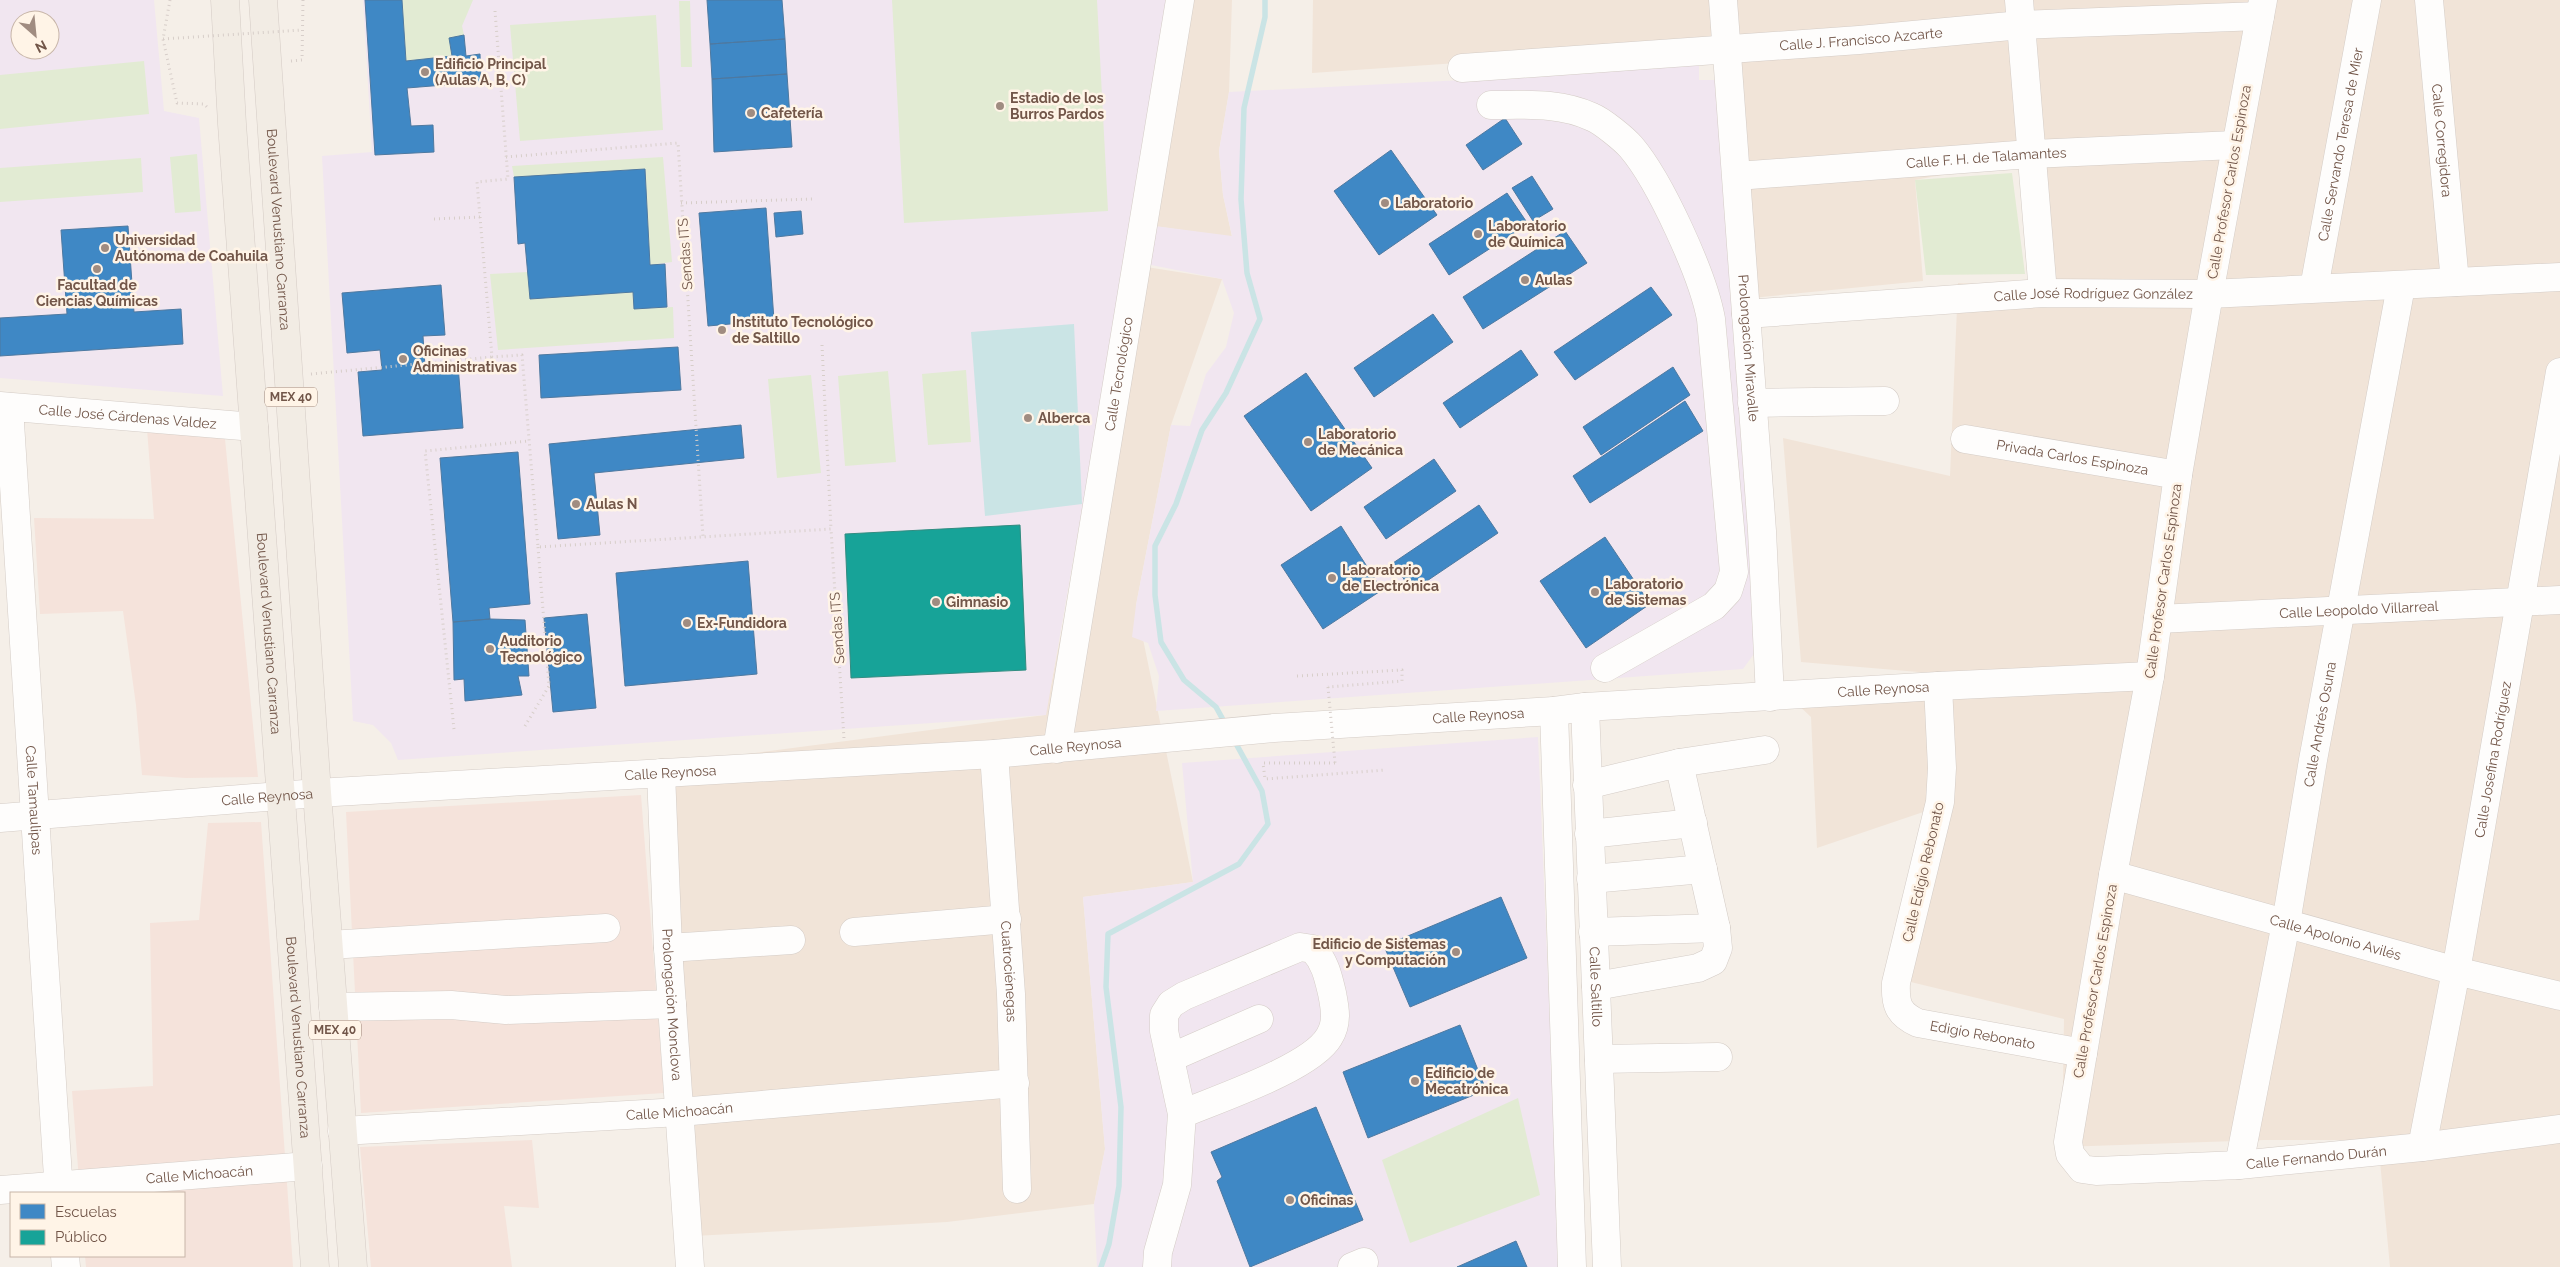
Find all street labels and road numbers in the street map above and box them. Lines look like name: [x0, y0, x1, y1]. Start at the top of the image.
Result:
street label: Calle J. Francisco Azcarte: [1779, 24, 1943, 54]
street label: Calle Servando Teresa de Mier: [2315, 46, 2366, 243]
street label: Calle Corregidora: [2429, 83, 2455, 198]
street label: Calle Profesor Carlos Espinoza: [2204, 84, 2254, 280]
street label: Boulevard Venustiano Carranza: [264, 128, 293, 331]
street label: Calle F. H. de Talamantes: [1905, 144, 2067, 171]
street label: Sendas ITS: [674, 217, 695, 291]
street label: Prolongación Miravalle: [1735, 274, 1762, 422]
street label: Calle José Rodríguez González: [1993, 285, 2193, 304]
street label: Calle Tecnológico: [1101, 316, 1136, 432]
road number: MEX 40: [265, 388, 317, 407]
street label: Calle José Cárdenas Valdez: [38, 401, 217, 432]
street label: Privada Carlos Espinoza: [1995, 436, 2150, 478]
street label: Calle Profesor Carlos Espinoza: [2141, 483, 2185, 679]
street label: Boulevard Venustiano Carranza: [254, 532, 284, 735]
street label: Sendas ITS: [826, 591, 847, 665]
street label: Calle Leopoldo Villarreal: [2279, 598, 2439, 621]
street label: Calle Andrés Osuna: [2301, 660, 2339, 788]
street label: Calle Reynosa: [1837, 679, 1930, 700]
street label: Calle Josefina Rodríguez: [2471, 680, 2514, 839]
street label: Calle Reynosa: [1432, 705, 1525, 726]
street label: Calle Reynosa: [1029, 734, 1122, 759]
street label: Calle Tamaulipas: [23, 745, 45, 856]
street label: Calle Reynosa: [624, 762, 717, 783]
street label: Calle Reynosa: [221, 785, 314, 809]
street label: Calle Edigio Rebonato: [1899, 801, 1947, 943]
street label: Calle Profesor Carlos Espinoza: [2070, 883, 2120, 1079]
street label: Calle Apolonio Avilés: [2268, 911, 2403, 963]
street label: Cuatrociénegas: [998, 920, 1020, 1023]
street label: Prolongación Monclova: [659, 928, 685, 1081]
street label: Boulevard Venustiano Carranza: [283, 936, 314, 1139]
street label: Calle Saltillo: [1586, 946, 1606, 1027]
street label: Edigio Rebonato: [1929, 1017, 2037, 1052]
road number: MEX 40: [309, 1020, 361, 1040]
street label: Calle Michoacán: [625, 1099, 734, 1123]
street label: Calle Fernando Durán: [2245, 1143, 2387, 1172]
street label: Calle Michoacán: [145, 1162, 254, 1187]

